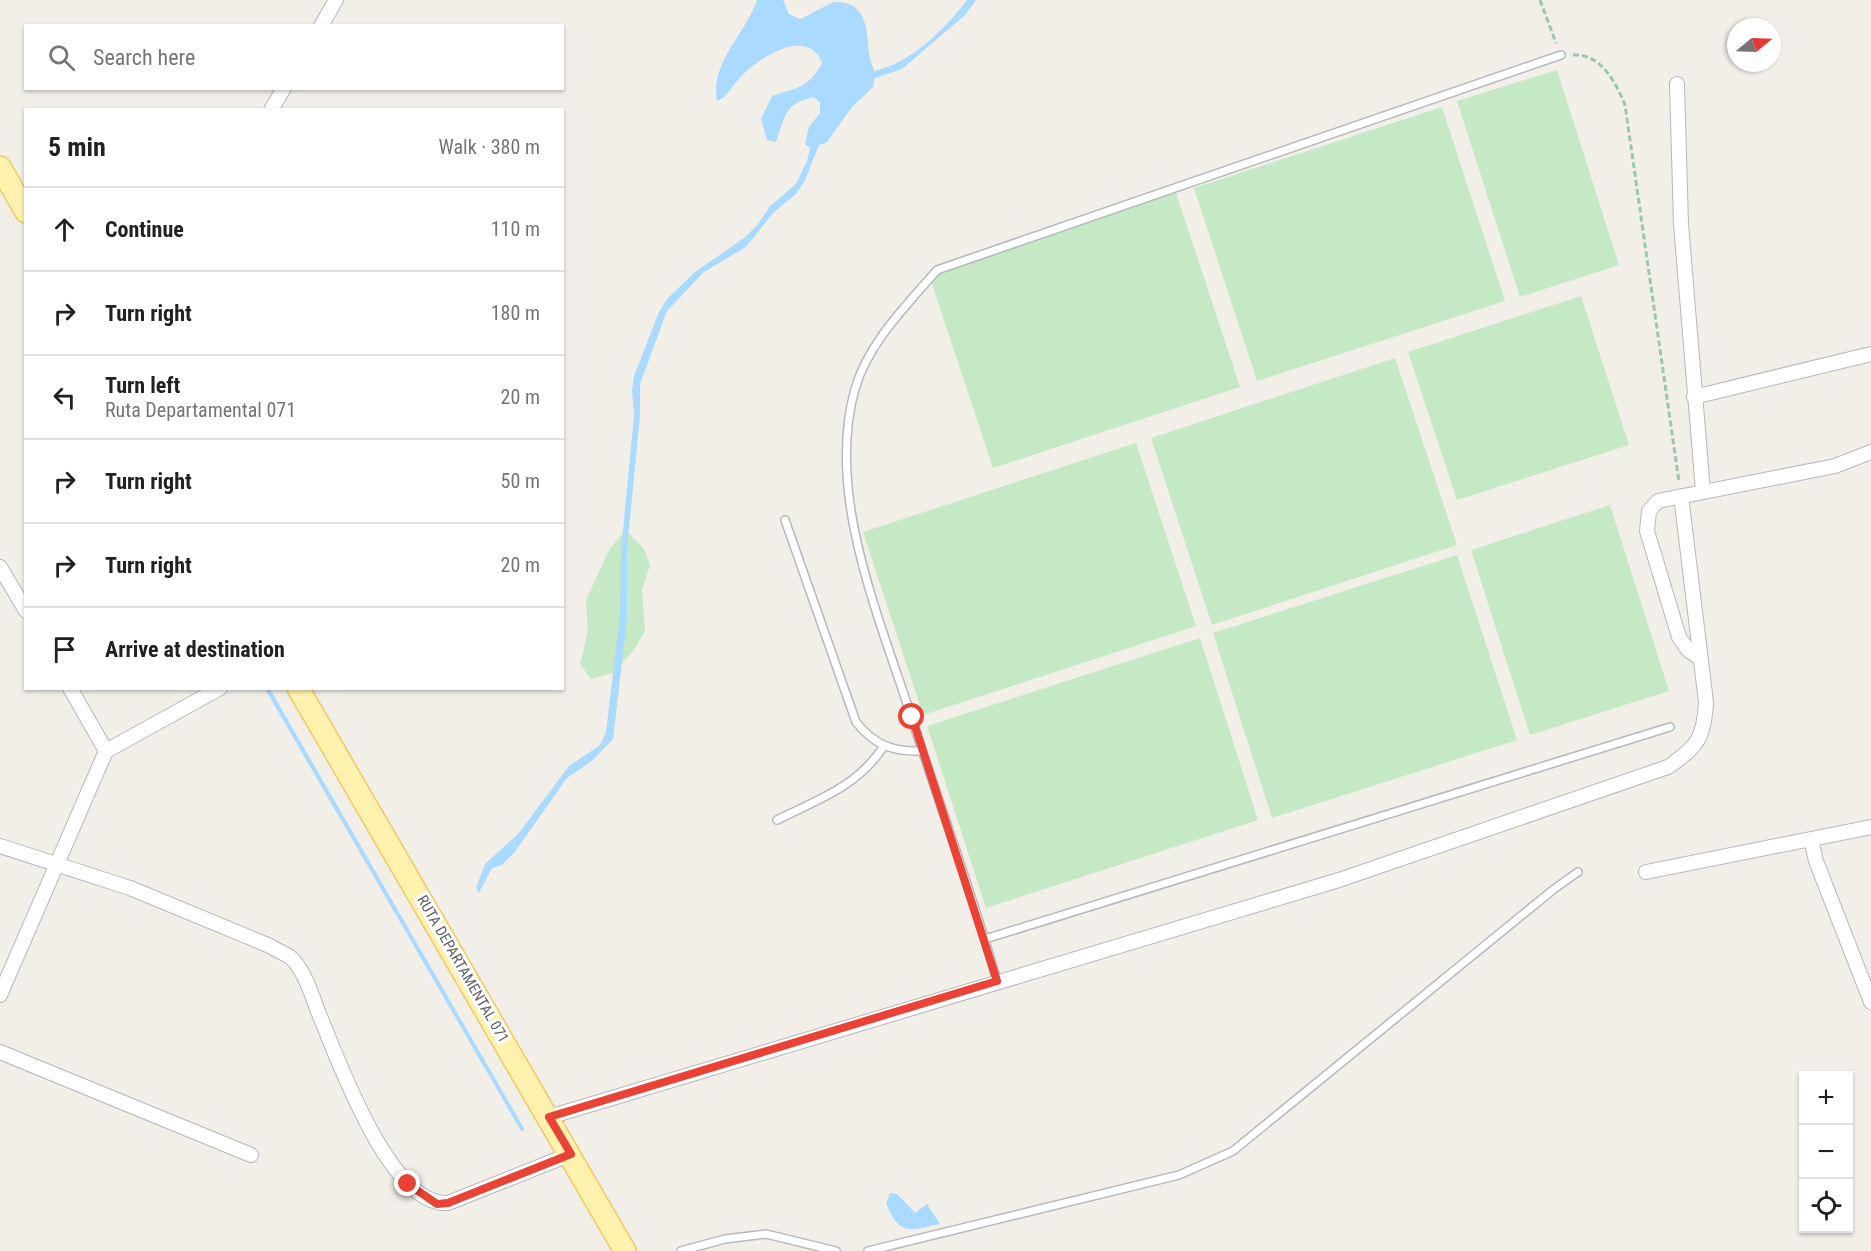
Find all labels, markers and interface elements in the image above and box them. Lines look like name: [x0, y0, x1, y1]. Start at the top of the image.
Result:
north arrow: [1727, 18, 1781, 72]
search box: [24, 24, 564, 90]
icon: search: [45, 41, 78, 74]
text: Search here: [93, 45, 195, 70]
text: 5 min: [48, 132, 106, 162]
text: Walk · 380 m: [439, 135, 540, 159]
icon: ahead: [48, 213, 81, 246]
text: Continue: [105, 217, 184, 242]
text: 110 m: [491, 217, 540, 241]
icon: right: [48, 297, 81, 330]
text: Turn right: [105, 301, 192, 326]
text: 180 m: [491, 301, 540, 325]
text: Turn left: [105, 373, 180, 398]
icon: left: [48, 381, 81, 414]
text: 20 m: [501, 385, 540, 409]
text: Ruta Departamental 071: [105, 398, 296, 422]
icon: right: [48, 465, 81, 498]
text: Turn right: [105, 469, 192, 494]
text: 50 m: [501, 469, 540, 493]
icon: right: [48, 549, 81, 582]
text: Turn right: [105, 553, 192, 578]
text: 20 m: [501, 553, 540, 577]
icon: arrive: [48, 633, 81, 666]
text: Arrive at destination: [105, 637, 285, 662]
route start: [898, 703, 924, 729]
street label: RUTA DEPARTAMENTAL 071: [413, 892, 513, 1046]
map controls: [1799, 1071, 1853, 1233]
button: +: [1799, 1071, 1853, 1125]
button: −: [1799, 1125, 1853, 1179]
route end: [394, 1170, 420, 1196]
button: locate: [1799, 1179, 1853, 1233]

